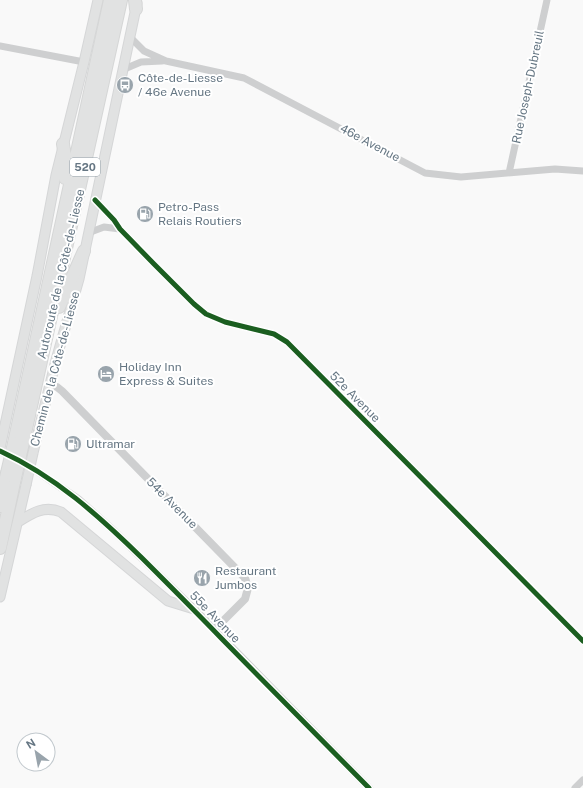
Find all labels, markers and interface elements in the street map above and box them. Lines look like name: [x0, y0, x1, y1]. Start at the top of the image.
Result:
street label: Rue Joseph-Dubreuil: [509, 29, 547, 145]
place label: Côte-de-Liesse / 46e Avenue: [138, 71, 223, 99]
bus stop icon: Côte-de-Liesse / 46e Avenue: [115, 75, 135, 95]
street label: 46e Avenue: [338, 121, 403, 165]
road number: 520: [70, 158, 100, 176]
street label: Autoroute de la Côte-de-Liesse: [35, 188, 87, 360]
place label: Petro-Pass Relais Routiers: [158, 200, 242, 228]
fuel station icon: Petro-Pass Relais Routiers: [135, 204, 155, 224]
street label: Chemin de la Côte-de-Liesse: [28, 290, 83, 448]
place label: Holiday Inn Express & Suites: [119, 360, 213, 388]
hotel icon: Holiday Inn Express & Suites: [96, 364, 116, 384]
street label: 52e Avenue: [327, 369, 383, 425]
fuel station icon: Ultramar: [63, 434, 83, 454]
place label: Ultramar: [86, 437, 135, 451]
street label: 54e Avenue: [144, 475, 200, 531]
place label: Restaurant Jumbos: [215, 564, 277, 592]
restaurant icon: Restaurant Jumbos: [192, 568, 212, 588]
street label: 55e Avenue: [187, 588, 243, 646]
north arrow: [16, 732, 56, 772]
text: N: [24, 736, 38, 751]

